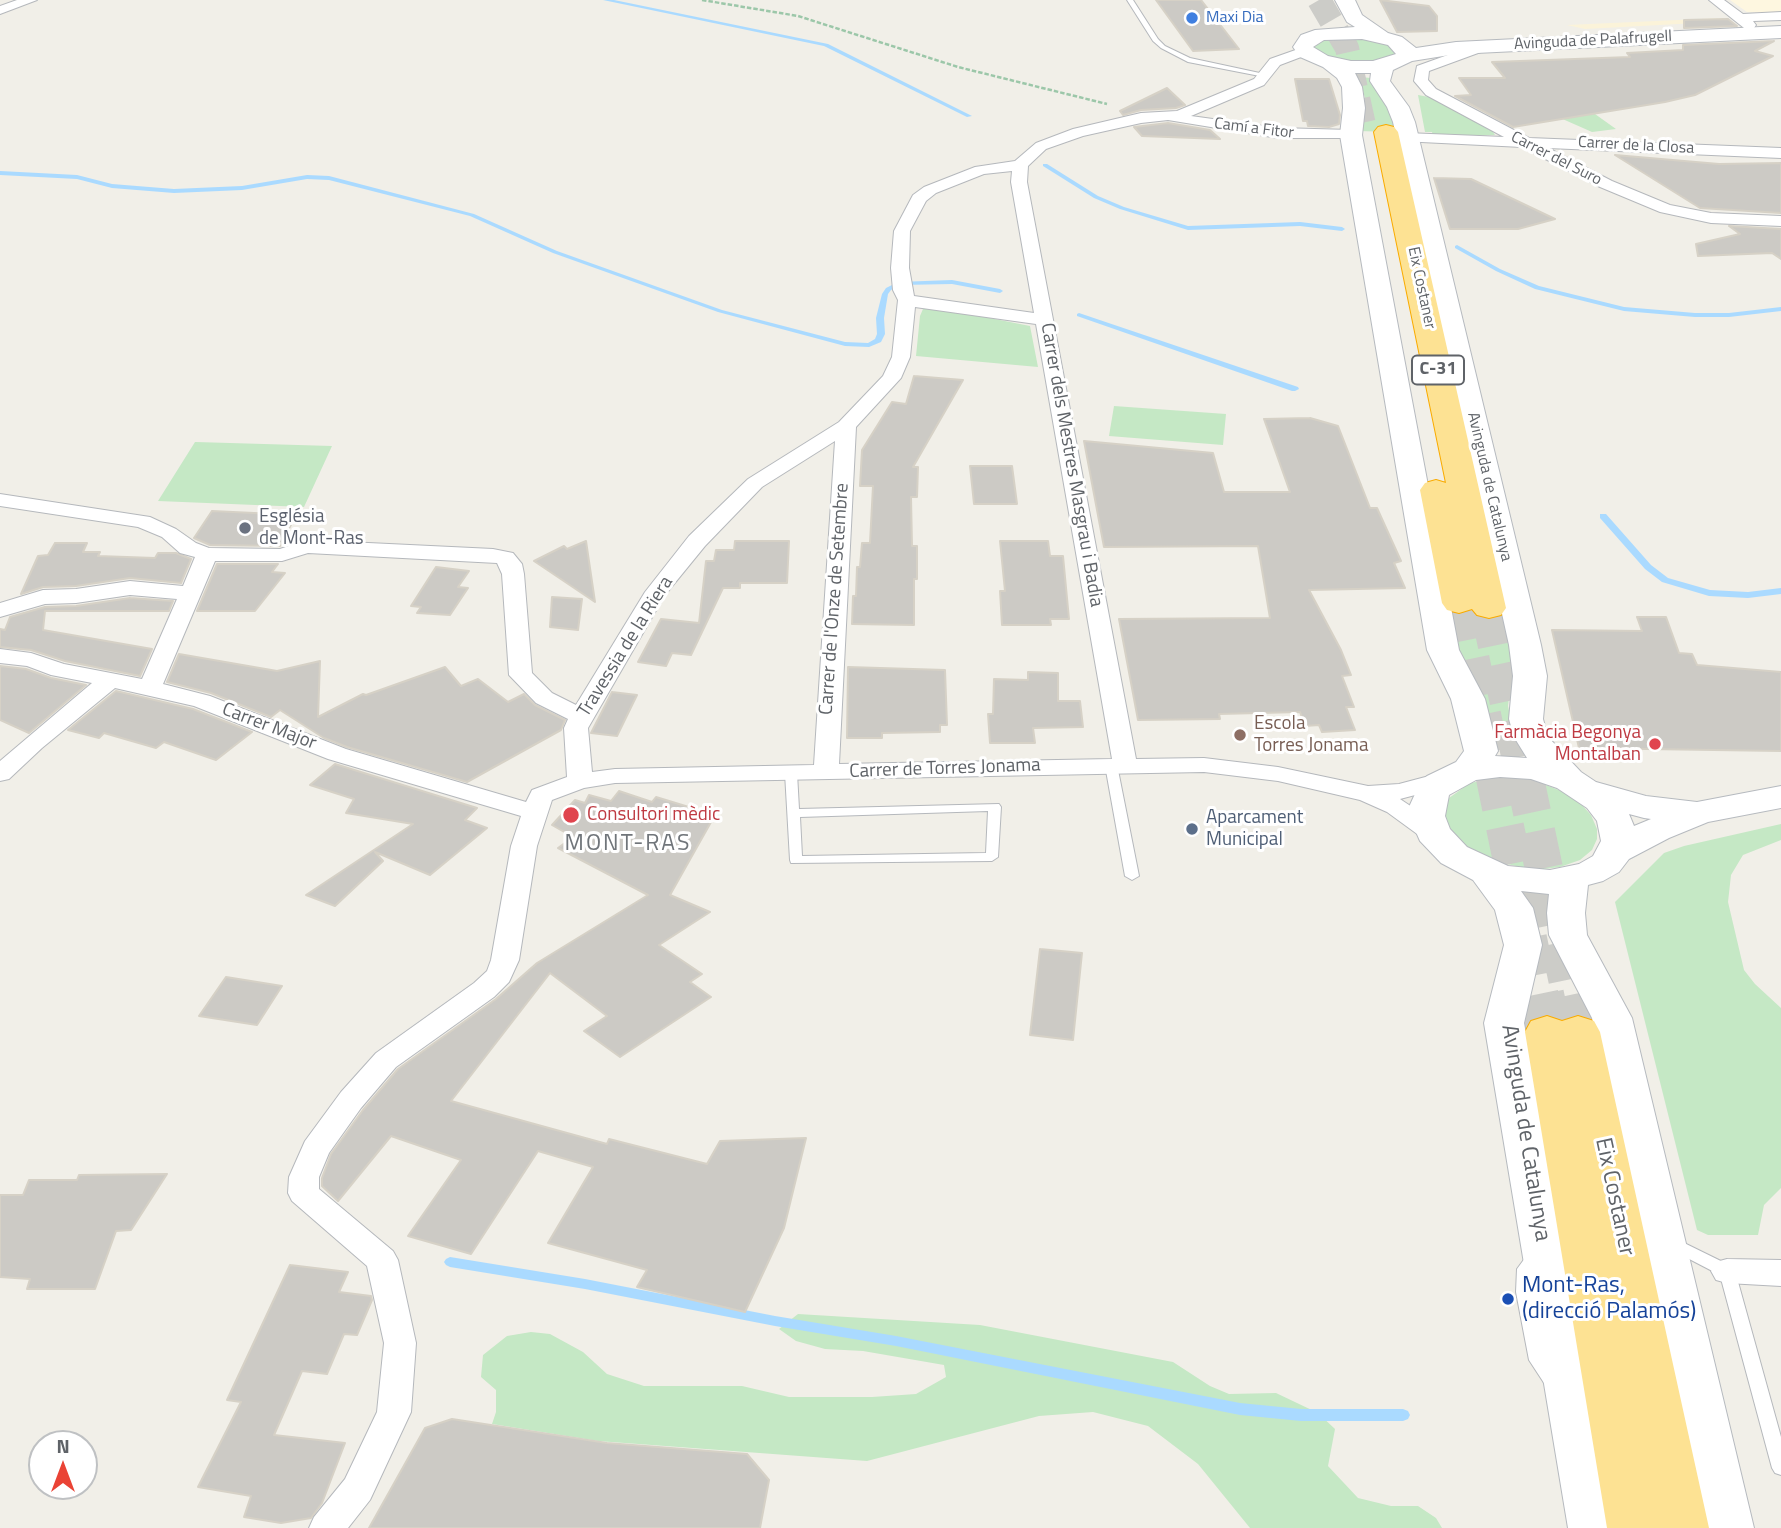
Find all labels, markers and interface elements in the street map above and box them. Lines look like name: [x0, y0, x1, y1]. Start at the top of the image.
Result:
place label: Maxi Dia: [1206, 8, 1264, 28]
marker: Maxi Dia: [1184, 10, 1200, 26]
street label: Avinguda de Palafrugell: [1514, 27, 1672, 55]
street label: Camí a Fitor: [1213, 115, 1295, 143]
street label: Carrer del Suro: [1507, 128, 1605, 190]
street label: Carrer de la Closa: [1577, 133, 1695, 159]
street label: Eix Costaner: [1403, 245, 1439, 331]
street label: Carrer dels Mestres Masgrau i Badia: [1035, 321, 1107, 609]
road number: C-31: [1412, 356, 1464, 384]
street label: Avinguda de Catalunya: [1462, 411, 1516, 563]
street label: Carrer de l'Onze de Setembre: [816, 482, 854, 716]
place label: Església de Mont-Ras: [259, 506, 363, 550]
marker: Església de Mont-Ras: [237, 520, 253, 536]
street label: Travessia de la Riera: [573, 572, 679, 722]
street label: Carrer Major: [219, 699, 319, 755]
place label: Escola Torres Jonama: [1254, 713, 1368, 757]
place label: Farmàcia Begonya Montalban: [1494, 722, 1641, 766]
marker: Escola Torres Jonama: [1232, 727, 1248, 743]
marker: Farmàcia Begonya Montalban: [1647, 736, 1663, 752]
street label: Carrer de Torres Jonama: [849, 754, 1041, 784]
place label: Consultori mèdic: [587, 804, 720, 826]
marker: Consultori mèdic: [561, 805, 581, 825]
place label: Aparcament Municipal: [1206, 807, 1303, 851]
marker: Aparcament Municipal: [1184, 821, 1200, 837]
district label: MONT-RAS: [566, 830, 690, 858]
street label: Avinguda de Catalunya: [1494, 1023, 1556, 1243]
street label: Eix Costaner: [1588, 1136, 1640, 1258]
place label: Mont-Ras, (direcció Palamós): [1522, 1272, 1696, 1326]
marker: Mont-Ras, (direcció Palamós): [1500, 1291, 1516, 1307]
north arrow: [28, 1430, 98, 1500]
text: N: [56, 1431, 70, 1460]

